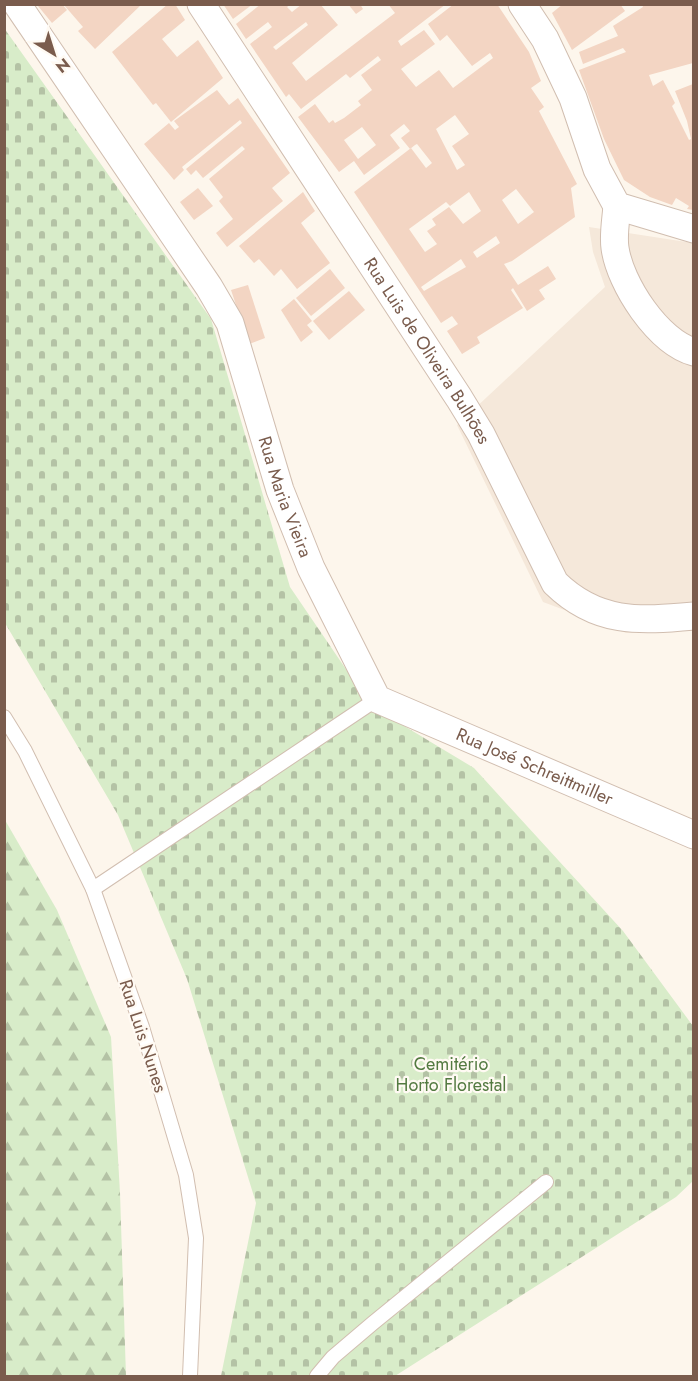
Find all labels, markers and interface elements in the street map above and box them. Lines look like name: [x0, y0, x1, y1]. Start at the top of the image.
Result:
north arrow: [24, 24, 84, 84]
text: N: [51, 52, 75, 78]
street label: Rua Luis de Oliveira Bulhões: [357, 252, 497, 448]
street label: Rua Maria Vieira: [252, 433, 319, 561]
street label: Rua José Schreittmiller: [452, 721, 618, 812]
street label: Rua Luis Nunes: [112, 976, 174, 1096]
park label: Cemitério Horto Florestal: [396, 1051, 506, 1098]

